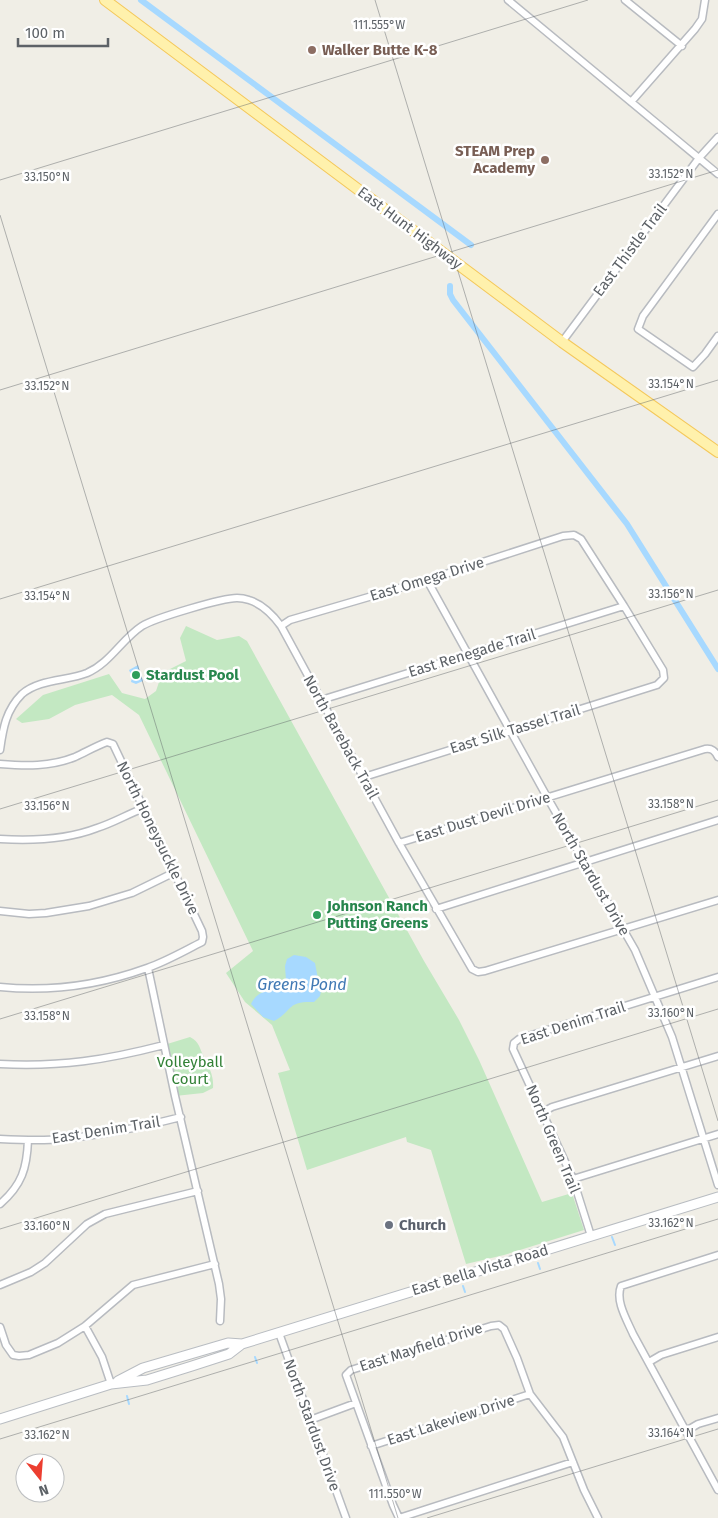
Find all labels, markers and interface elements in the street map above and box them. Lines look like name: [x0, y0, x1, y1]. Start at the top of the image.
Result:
scale bar: [18, 15, 108, 47]
text: 111.555°W: [353, 18, 405, 32]
text: 100 m: [25, 24, 65, 42]
place label: Walker Butte K-8: [322, 41, 438, 59]
marker: Walker Butte K-8: [306, 44, 318, 56]
place label: STEAM Prep Academy: [455, 142, 535, 177]
marker: STEAM Prep Academy: [539, 154, 551, 166]
text: 33.152°N: [648, 167, 694, 181]
text: 33.150°N: [24, 170, 70, 184]
street label: East Hunt Highway: [354, 183, 466, 274]
street label: East Thistle Trail: [589, 200, 671, 300]
text: 33.154°N: [648, 377, 694, 391]
text: 33.152°N: [24, 379, 70, 393]
street label: East Omega Drive: [368, 553, 486, 605]
text: 33.156°N: [648, 587, 694, 601]
text: 33.154°N: [24, 589, 70, 603]
street label: East Renegade Trail: [406, 625, 539, 681]
place label: Stardust Pool: [146, 666, 239, 684]
marker: Stardust Pool: [130, 669, 142, 681]
street label: North Bareback Trail: [299, 672, 383, 803]
street label: East Silk Tassel Trail: [448, 700, 583, 757]
street label: North Honeysuckle Drive: [113, 758, 203, 918]
street label: East Dust Devil Drive: [413, 788, 553, 846]
text: 33.158°N: [648, 797, 694, 811]
text: 33.156°N: [24, 799, 70, 813]
street label: North Stardust Drive: [548, 809, 634, 939]
place label: Johnson Ranch Putting Greens: [326, 897, 428, 932]
marker: Johnson Ranch Putting Greens: [311, 909, 323, 921]
water label: Greens Pond: [257, 975, 347, 994]
street label: East Denim Trail: [518, 997, 628, 1048]
text: 33.160°N: [648, 1006, 694, 1020]
text: 33.158°N: [24, 1009, 70, 1023]
park label: Volleyball Court: [157, 1053, 224, 1088]
street label: North Green Trail: [522, 1082, 584, 1197]
street label: East Denim Trail: [51, 1112, 162, 1147]
place label: Church: [399, 1216, 446, 1234]
text: 33.162°N: [648, 1216, 694, 1230]
text: 33.160°N: [24, 1219, 70, 1233]
marker: Church: [383, 1219, 395, 1231]
street label: East Bella Vista Road: [409, 1241, 551, 1299]
street label: East Mayfield Drive: [357, 1319, 485, 1375]
street label: North Stardust Drive: [280, 1357, 344, 1493]
street label: East Lakeview Drive: [385, 1391, 517, 1449]
text: 33.164°N: [648, 1426, 694, 1440]
text: 33.162°N: [24, 1428, 70, 1442]
north arrow: [15, 1453, 65, 1503]
text: N: [37, 1480, 51, 1499]
text: 111.550°W: [368, 1487, 422, 1501]

